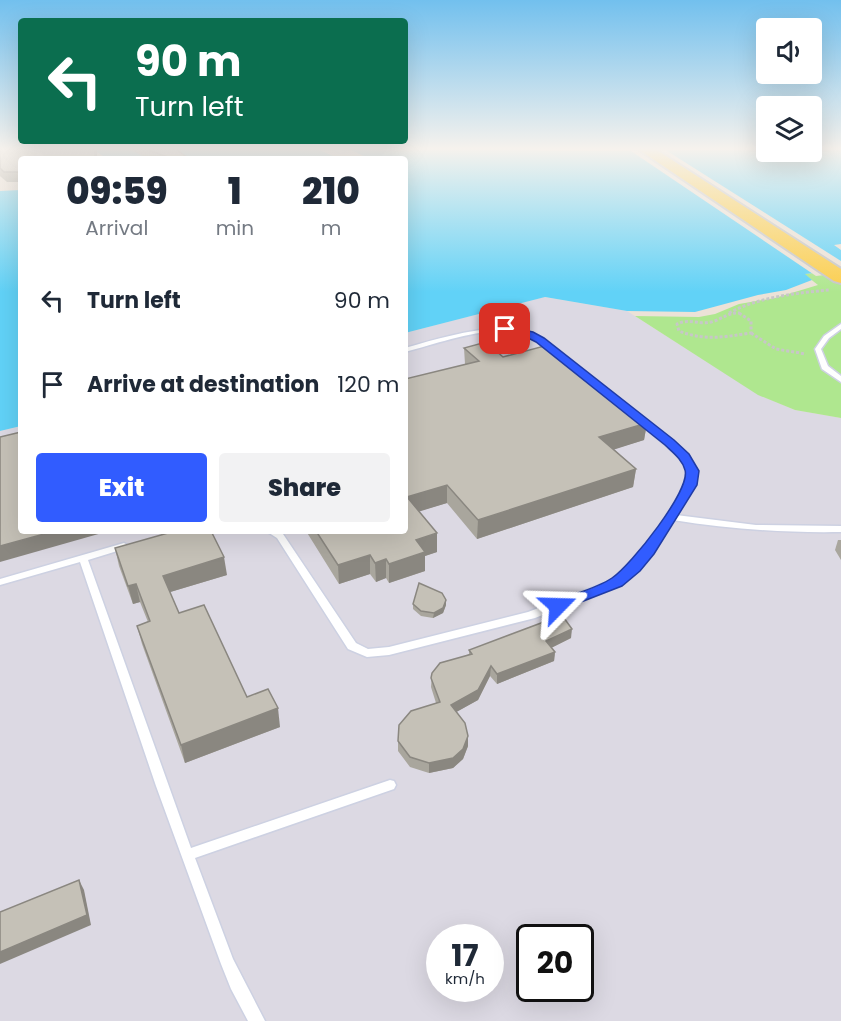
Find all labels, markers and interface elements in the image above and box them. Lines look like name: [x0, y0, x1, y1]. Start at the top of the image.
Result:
map controls: [756, 18, 822, 162]
button: sound: [756, 18, 822, 84]
text: 90 m: [135, 32, 242, 91]
icon: left: [36, 42, 114, 120]
text: Turn left: [135, 88, 244, 125]
button: layers: [756, 96, 822, 162]
text: 09:59: [66, 166, 168, 217]
text: 1: [228, 166, 242, 217]
text: 210: [302, 166, 360, 217]
text: Arrival: [85, 214, 148, 242]
text: min: [216, 214, 254, 242]
text: m: [321, 214, 341, 242]
icon: left: [36, 284, 69, 317]
text: Turn left: [87, 285, 181, 316]
text: 90 m: [334, 285, 390, 316]
pin: [479, 303, 530, 354]
icon: arrive: [488, 312, 521, 345]
icon: arrive: [36, 368, 69, 401]
text: Arrive at destination: [87, 369, 319, 400]
text: 120 m: [337, 369, 399, 400]
button: Exit: [36, 453, 207, 522]
button: Share: [219, 453, 390, 522]
position arrow: [526, 574, 590, 638]
speed limit sign: 20: [516, 924, 594, 1002]
text: 17: [451, 934, 479, 977]
text: km/h: [445, 968, 485, 989]

